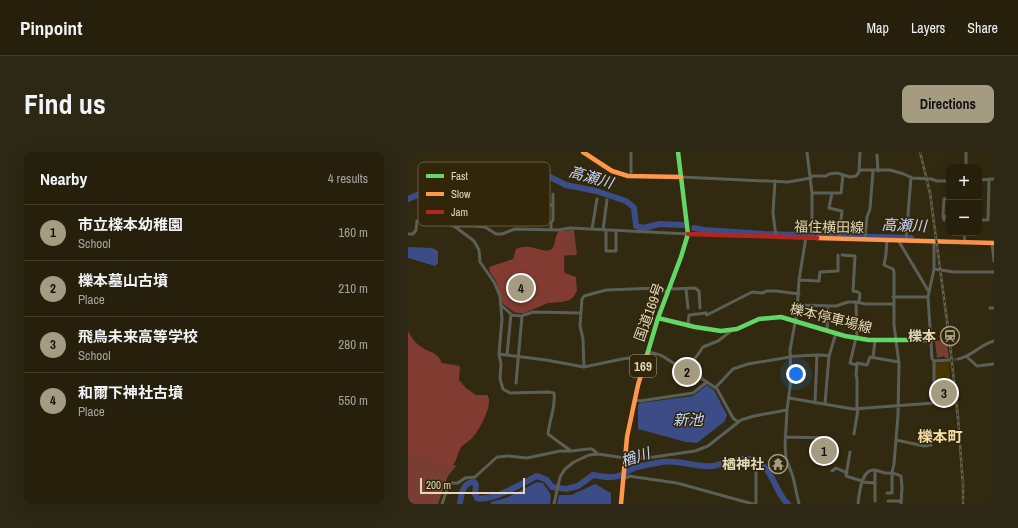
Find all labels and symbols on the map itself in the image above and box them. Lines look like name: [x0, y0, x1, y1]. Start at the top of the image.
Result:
water label: 高瀬川: [566, 161, 617, 194]
legend: [418, 162, 550, 226]
text: Fast: [451, 169, 469, 183]
text: Slow: [451, 187, 471, 201]
text: Jam: [451, 205, 468, 219]
water label: 高瀬川: [881, 214, 929, 236]
street label: 福住横田線: [794, 217, 864, 237]
pin: 4: [508, 273, 534, 303]
street label: 国道169号: [630, 280, 668, 344]
street label: 櫟本停車場線: [788, 299, 874, 337]
station icon: 櫟本: [939, 325, 961, 347]
place label: 櫟本: [908, 327, 936, 345]
road number: 169: [630, 355, 656, 377]
pin: 2: [674, 357, 700, 387]
your location: [786, 364, 806, 384]
pin: 3: [931, 378, 957, 408]
water label: 新池: [673, 409, 705, 430]
district label: 櫟本町: [917, 426, 963, 447]
pin: 1: [811, 436, 837, 466]
water label: 楢川: [617, 442, 654, 472]
temple icon: 楢神社: [767, 453, 789, 475]
place label: 楢神社: [722, 455, 764, 473]
scale bar: [420, 476, 525, 495]

